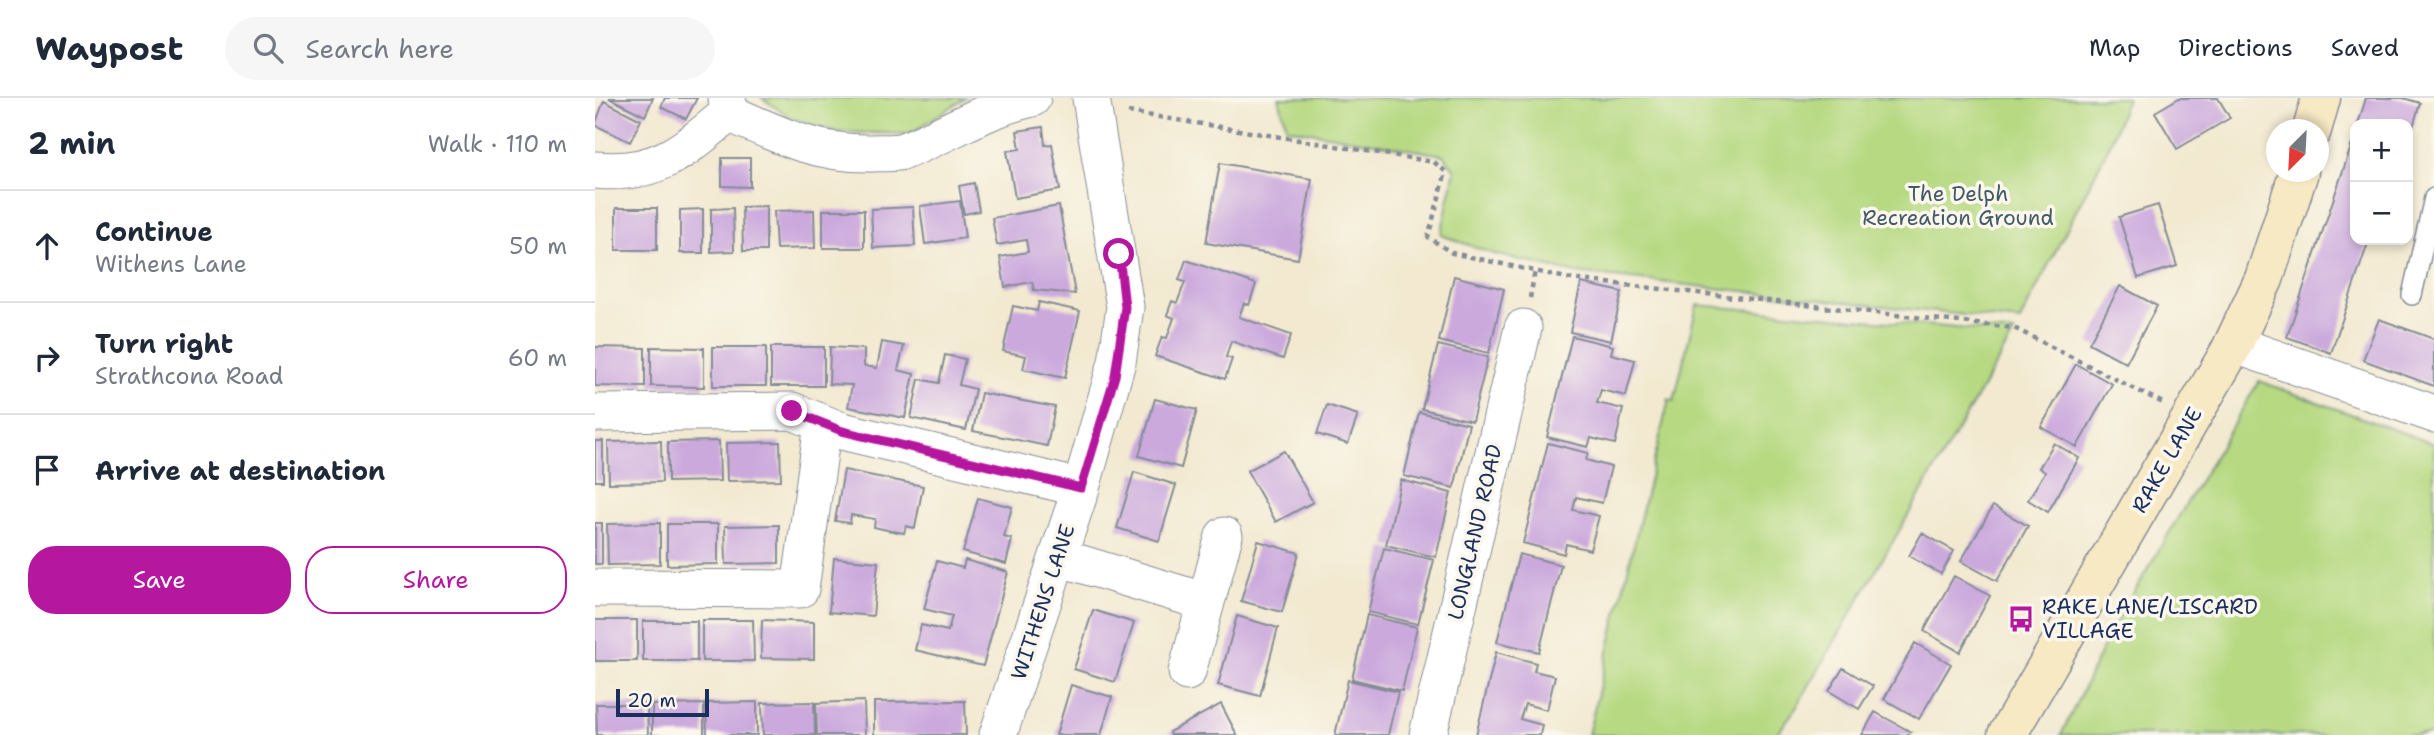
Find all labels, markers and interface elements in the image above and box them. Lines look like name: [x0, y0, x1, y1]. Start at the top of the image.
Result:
search box: [225, 17, 715, 80]
text: Waypost: [35, 26, 183, 71]
icon: search: [249, 29, 287, 67]
text: Search here: [305, 31, 454, 66]
text: Map: [2089, 32, 2140, 64]
text: Directions: [2178, 32, 2293, 64]
text: Saved: [2331, 32, 2399, 64]
north arrow: [2266, 119, 2329, 182]
map controls: [2350, 119, 2413, 245]
button: +: [2350, 119, 2413, 182]
text: 2 min: [28, 123, 115, 164]
text: Walk · 110 m: [428, 129, 567, 159]
park label: The Delph Recreation Ground: [1862, 180, 2054, 232]
button: −: [2350, 182, 2413, 245]
text: Continue: [95, 214, 213, 249]
icon: ahead: [28, 227, 66, 265]
text: 50 m: [509, 231, 567, 261]
route start: [1103, 238, 1134, 269]
text: Withens Lane: [95, 249, 247, 279]
text: Turn right: [95, 326, 233, 361]
icon: right: [28, 339, 66, 377]
text: 60 m: [508, 343, 567, 373]
text: Strathcona Road: [95, 361, 283, 391]
route end: [776, 395, 807, 426]
street label: RAKE LANE: [2125, 402, 2209, 518]
street label: LONGLAND ROAD: [1441, 441, 1509, 623]
icon: arrive: [28, 451, 66, 489]
text: Arrive at destination: [95, 453, 385, 488]
street label: WITHENS LANE: [1005, 521, 1081, 683]
button: Save: [28, 546, 291, 614]
button: Share: [305, 546, 567, 614]
place label: RAKE LANE/LISCARD VILLAGE: [2042, 593, 2258, 645]
bus stop icon: RAKE LANE/LISCARD VILLAGE: [2006, 604, 2036, 634]
scale bar: [616, 686, 709, 718]
text: 20 m: [627, 688, 676, 713]

